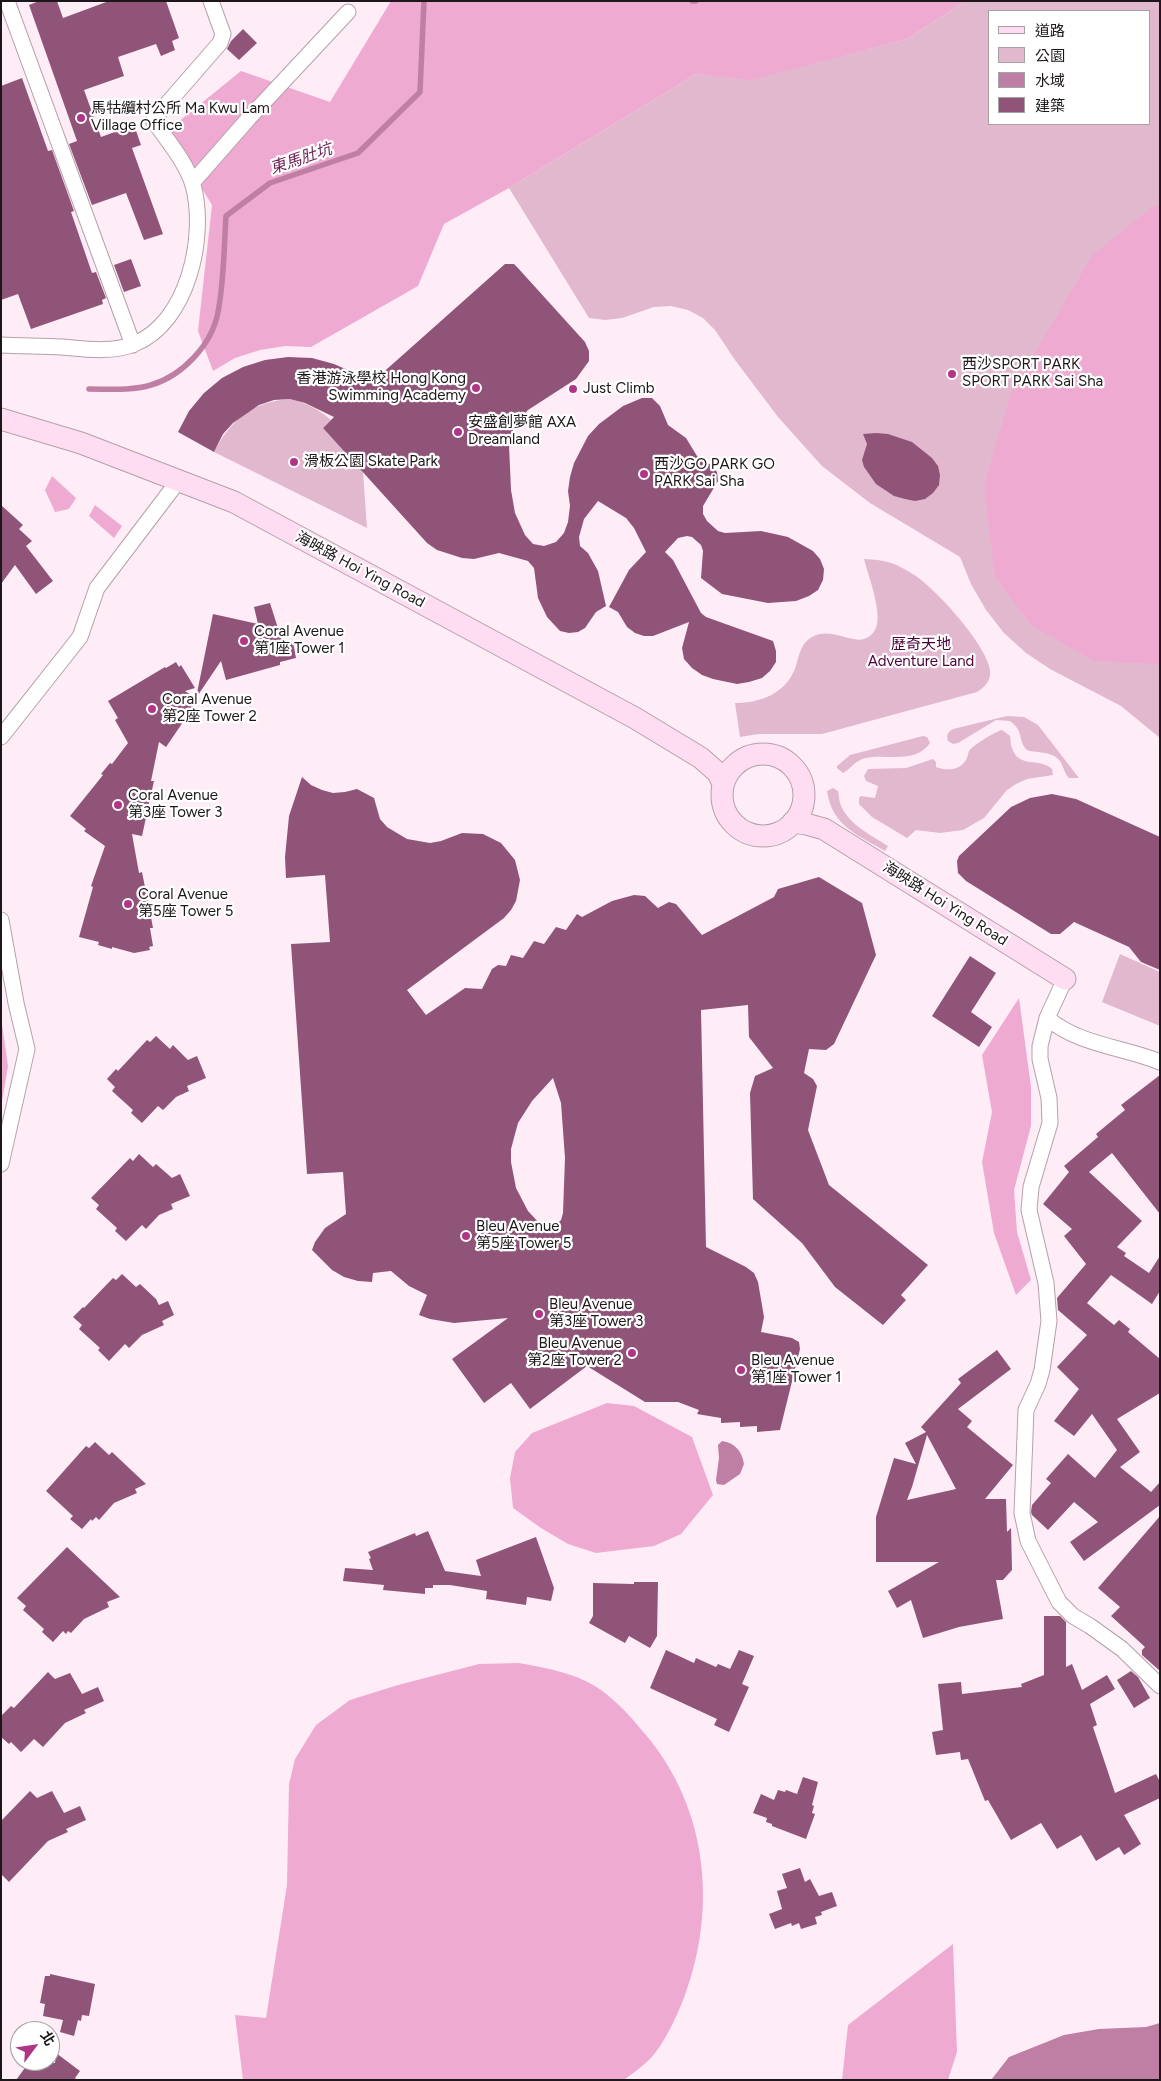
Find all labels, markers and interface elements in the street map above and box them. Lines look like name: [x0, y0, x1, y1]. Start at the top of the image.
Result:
legend: [988, 10, 1151, 125]
text: 道路: [1035, 22, 1065, 40]
text: 公園: [1035, 47, 1065, 65]
text: 水域: [1035, 72, 1065, 90]
text: 建築: [1035, 97, 1065, 115]
place label: 馬牯纜村公所 Ma Kwu Lam Village Office: [91, 100, 270, 135]
marker: 馬牯纜村公所 Ma Kwu Lam Village Office: [75, 112, 87, 124]
water label: 東馬肚坑: [268, 140, 334, 178]
place label: 西沙SPORT PARK SPORT PARK Sai Sha: [962, 356, 1103, 391]
marker: 西沙SPORT PARK SPORT PARK Sai Sha: [946, 368, 958, 380]
place label: 香港游泳學校 Hong Kong Swimming Academy: [297, 370, 466, 405]
place label: Just Climb: [583, 380, 655, 398]
marker: 香港游泳學校 Hong Kong Swimming Academy: [470, 382, 482, 394]
marker: Just Climb: [567, 383, 579, 395]
place label: 安盛創夢館 AXA Dreamland: [468, 414, 576, 449]
marker: 安盛創夢館 AXA Dreamland: [452, 426, 464, 438]
place label: 滑板公園 Skate Park: [304, 453, 438, 471]
marker: 滑板公園 Skate Park: [288, 456, 300, 468]
place label: 西沙GO PARK GO PARK Sai Sha: [654, 456, 775, 491]
marker: 西沙GO PARK GO PARK Sai Sha: [638, 468, 650, 480]
street label: 海映路 Hoi Ying Road: [292, 528, 428, 612]
place label: Coral Avenue 第1座 Tower 1: [254, 623, 344, 658]
marker: Coral Avenue 第1座 Tower 1: [238, 635, 250, 647]
park label: 歷奇天地 Adventure Land: [868, 636, 974, 671]
place label: Coral Avenue 第2座 Tower 2: [162, 691, 257, 726]
marker: Coral Avenue 第2座 Tower 2: [146, 703, 158, 715]
place label: Coral Avenue 第3座 Tower 3: [128, 787, 222, 822]
marker: Coral Avenue 第3座 Tower 3: [112, 799, 124, 811]
street label: 海映路 Hoi Ying Road: [879, 858, 1011, 950]
place label: Coral Avenue 第5座 Tower 5: [138, 886, 233, 921]
marker: Coral Avenue 第5座 Tower 5: [122, 898, 134, 910]
place label: Bleu Avenue 第5座 Tower 5: [476, 1218, 571, 1253]
marker: Bleu Avenue 第5座 Tower 5: [460, 1230, 472, 1242]
place label: Bleu Avenue 第3座 Tower 3: [549, 1296, 643, 1331]
marker: Bleu Avenue 第3座 Tower 3: [533, 1308, 545, 1320]
place label: Bleu Avenue 第2座 Tower 2: [527, 1335, 622, 1370]
marker: Bleu Avenue 第2座 Tower 2: [626, 1347, 638, 1359]
place label: Bleu Avenue 第1座 Tower 1: [751, 1352, 841, 1387]
marker: Bleu Avenue 第1座 Tower 1: [735, 1364, 747, 1376]
north arrow: [10, 2021, 60, 2071]
text: 北: [37, 2028, 58, 2049]

